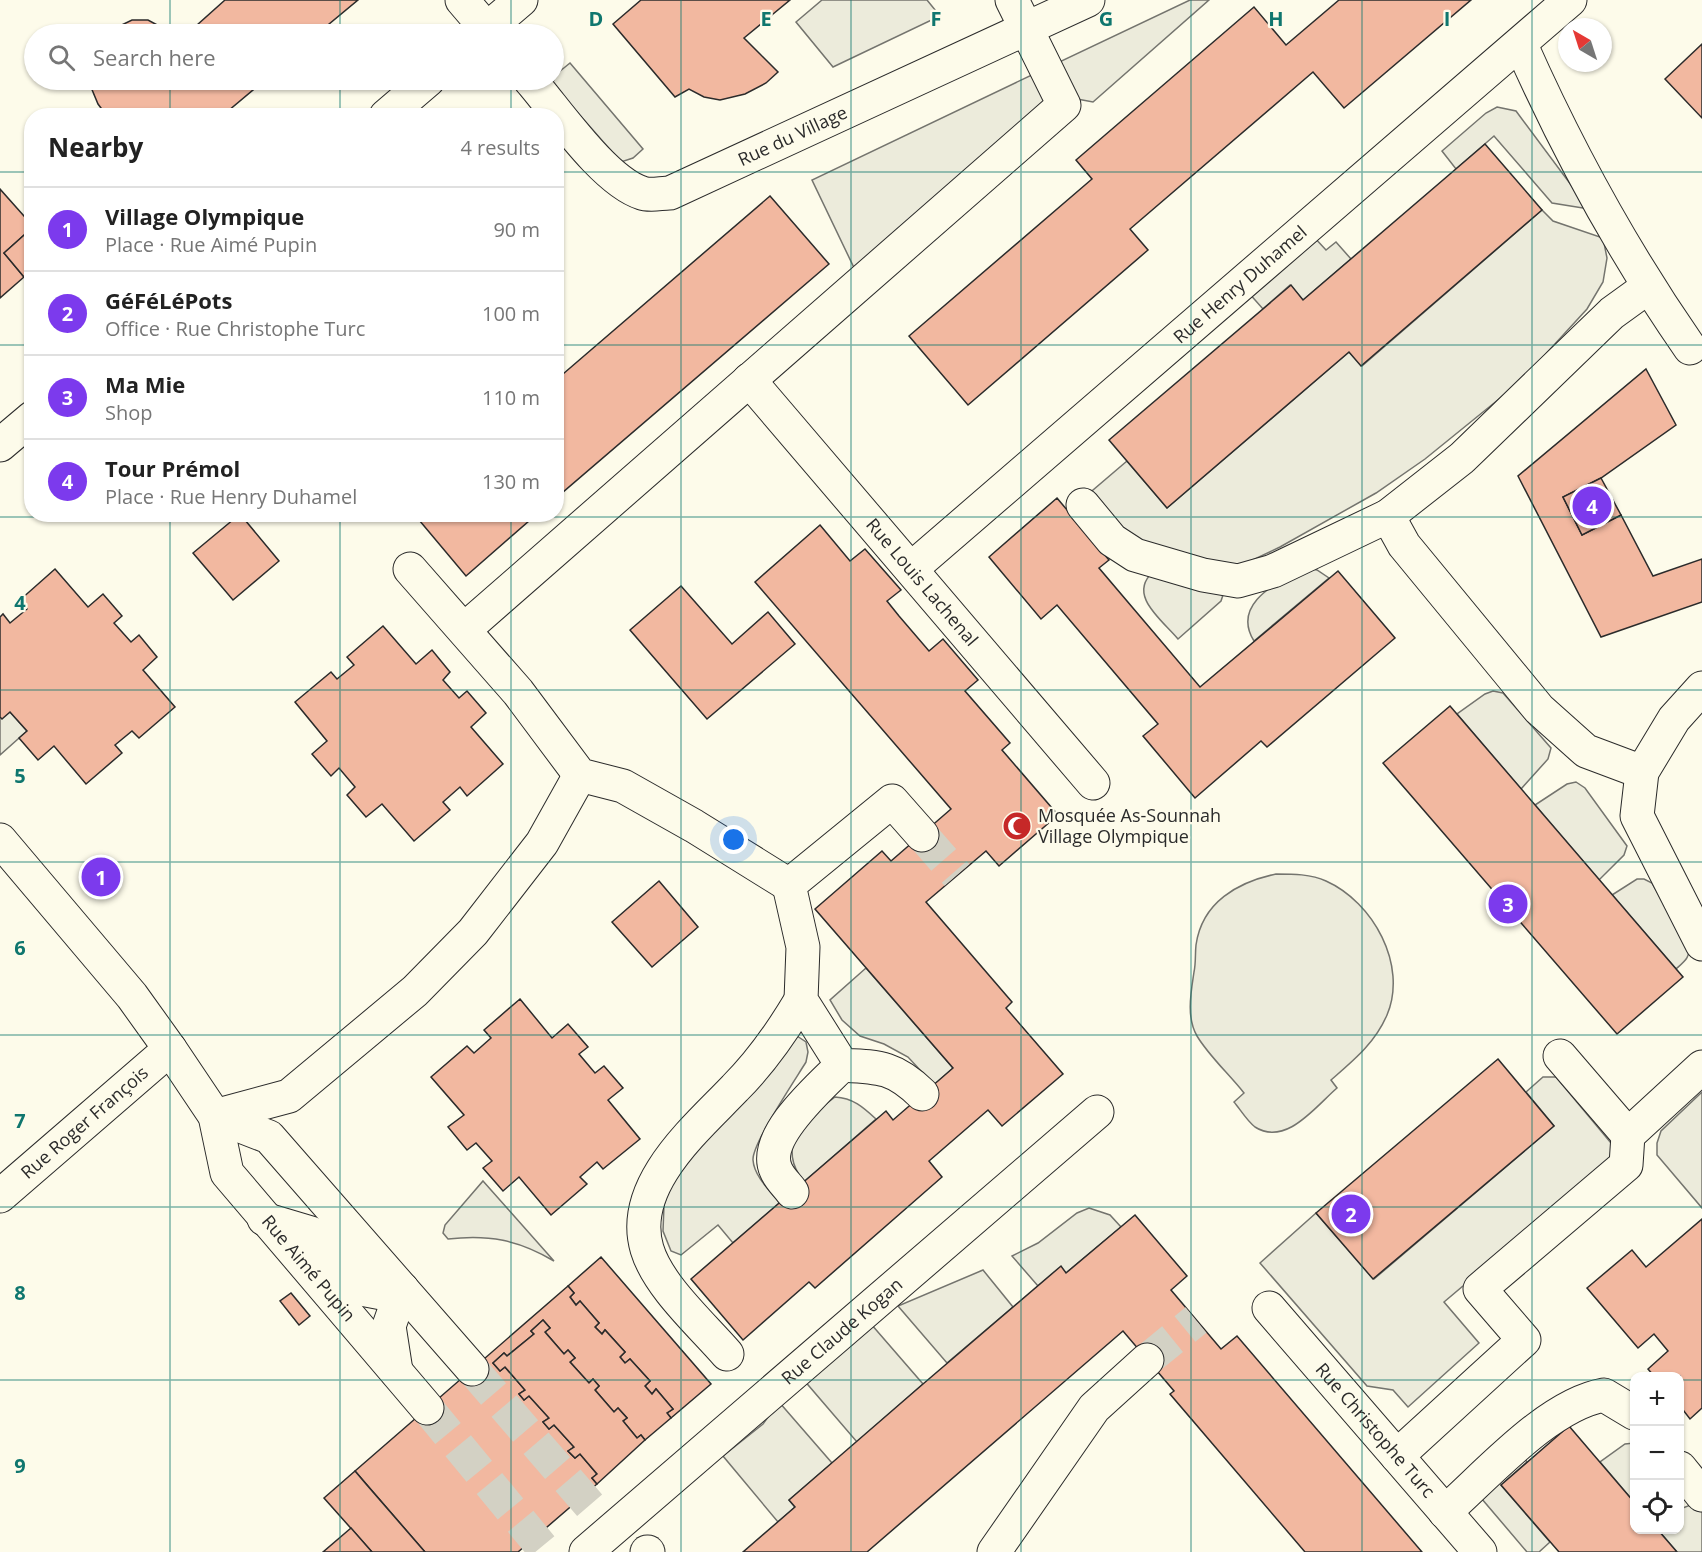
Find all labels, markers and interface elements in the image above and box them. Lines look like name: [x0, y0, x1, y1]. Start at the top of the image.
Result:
text: D: [589, 5, 603, 32]
text: E: [760, 5, 772, 32]
text: F: [931, 5, 941, 32]
text: G: [1099, 5, 1113, 32]
text: H: [1268, 5, 1284, 32]
text: I: [1444, 5, 1450, 32]
north arrow: [1558, 18, 1612, 72]
search box: [24, 24, 564, 90]
icon: search: [45, 41, 78, 74]
text: Search here: [93, 42, 216, 72]
street label: Rue du Village: [734, 100, 851, 171]
text: Nearby: [48, 129, 143, 165]
text: 4 results: [460, 134, 540, 161]
text: Village Olympique: [105, 201, 304, 231]
text: 1: [62, 216, 73, 243]
text: 90 m: [493, 216, 540, 243]
street label: Rue Henry Duhamel: [1168, 220, 1311, 348]
text: Place · Rue Aimé Pupin: [105, 231, 317, 258]
text: GéFéLéPots: [105, 285, 232, 315]
text: 2: [62, 300, 73, 327]
text: 100 m: [482, 300, 540, 327]
text: Office · Rue Christophe Turc: [105, 315, 365, 342]
text: Ma Mie: [105, 369, 185, 399]
text: 3: [62, 384, 73, 411]
text: 110 m: [482, 384, 540, 411]
text: Shop: [105, 399, 153, 426]
text: Tour Prémol: [105, 453, 240, 483]
text: 4: [62, 468, 73, 495]
text: 130 m: [482, 468, 540, 495]
text: Place · Rue Henry Duhamel: [105, 483, 357, 510]
pin: 4: [1572, 484, 1612, 528]
street label: Rue Louis Lachenal: [861, 513, 984, 651]
text: 4: [14, 589, 26, 616]
text: 5: [14, 762, 26, 789]
place label: Mosquée As-Sounnah Village Olympique: [1038, 803, 1221, 848]
mosque icon: Mosquée As-Sounnah Village Olympique: [1001, 810, 1033, 842]
your location: [719, 825, 748, 854]
pin: 1: [82, 854, 120, 900]
pin: 3: [1488, 882, 1528, 926]
text: 6: [14, 934, 26, 961]
street label: Rue Roger François: [15, 1060, 153, 1184]
text: 7: [14, 1107, 26, 1134]
pin: 2: [1332, 1192, 1370, 1236]
street label: Rue Aimé Pupin: [257, 1210, 361, 1326]
street label: Rue Claude Kogan: [776, 1272, 907, 1390]
text: 8: [14, 1279, 26, 1306]
street label: Rue Christophe Turc: [1311, 1357, 1441, 1503]
map controls: [1630, 1372, 1684, 1534]
button: +: [1630, 1372, 1684, 1426]
button: −: [1630, 1426, 1684, 1480]
text: 9: [14, 1452, 26, 1479]
button: locate: [1630, 1480, 1684, 1534]

